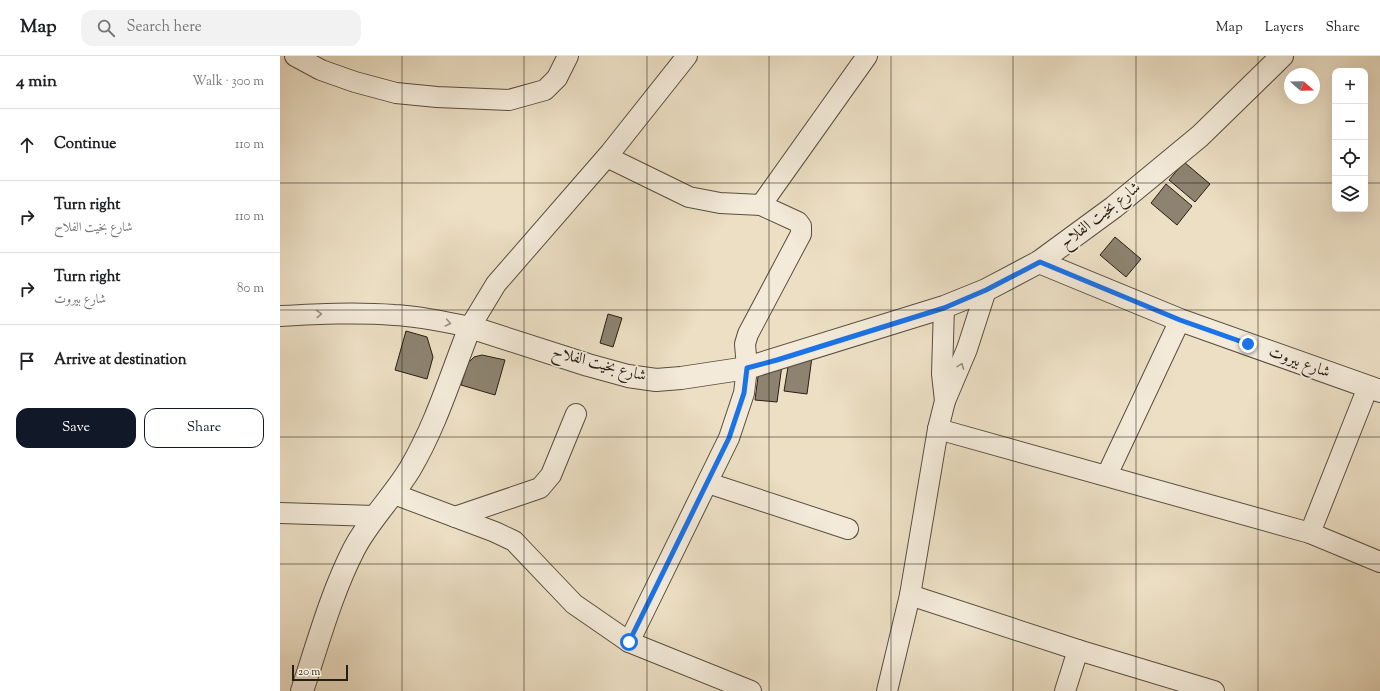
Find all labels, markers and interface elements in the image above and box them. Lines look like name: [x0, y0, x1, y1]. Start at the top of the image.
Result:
search box: [81, 10, 361, 46]
text: Map: [20, 14, 57, 41]
icon: search: [95, 17, 117, 39]
text: Search here: [127, 17, 202, 38]
text: Map: [1216, 18, 1243, 38]
text: Layers: [1265, 18, 1303, 38]
text: Share: [1325, 18, 1360, 38]
north arrow: [1284, 68, 1320, 104]
map controls: [1332, 68, 1368, 212]
button: +: [1332, 68, 1368, 104]
text: 4 min: [16, 70, 57, 94]
text: Walk · 300 m: [192, 73, 264, 91]
button: −: [1332, 104, 1368, 140]
icon: ahead: [16, 134, 38, 156]
text: Continue: [54, 134, 116, 155]
text: 110 m: [235, 136, 264, 154]
button: locate: [1332, 140, 1368, 176]
button: layers: [1332, 176, 1368, 212]
street label: شارع بخيت الفلاح: [1056, 177, 1147, 256]
text: Turn right: [54, 195, 120, 216]
icon: right: [16, 206, 38, 228]
text: 110 m: [235, 208, 264, 226]
text: شارع بخيت الفلاح: [54, 219, 133, 237]
text: Turn right: [54, 267, 120, 288]
icon: right: [16, 278, 38, 300]
text: 80 m: [237, 280, 264, 298]
text: شارع بيروت: [54, 291, 106, 309]
one-way arrow: [316, 310, 322, 319]
one-way arrow: [445, 318, 451, 326]
route end: [1239, 335, 1257, 353]
street label: شارع بخيت الفلاح: [549, 341, 649, 390]
street label: شارع بيروت: [1265, 341, 1333, 385]
icon: arrive: [16, 350, 38, 372]
text: Arrive at destination: [54, 350, 187, 371]
one-way arrow: [957, 362, 965, 369]
button: Save: [16, 408, 136, 448]
button: Share: [144, 408, 264, 448]
route start: [620, 633, 638, 651]
scale bar: [292, 663, 348, 682]
text: 20 m: [298, 664, 320, 680]

